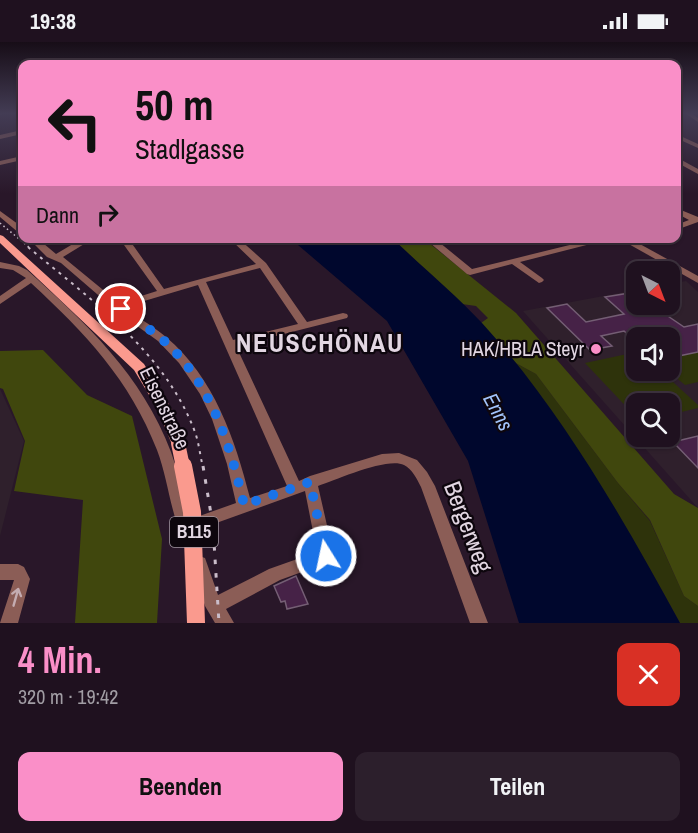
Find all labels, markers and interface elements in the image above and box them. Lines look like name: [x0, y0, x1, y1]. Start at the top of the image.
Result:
text: 19:38: [30, 6, 76, 36]
text: 50 m: [135, 77, 214, 133]
icon: left: [36, 84, 114, 162]
text: Stadlgasse: [135, 131, 245, 167]
icon: right: [91, 198, 124, 231]
text: Dann: [36, 200, 79, 230]
north arrow: [626, 261, 680, 315]
map controls: [626, 261, 680, 447]
pin: [95, 283, 146, 334]
icon: arrive: [104, 292, 137, 325]
district label: NEUSCHÖNAU: [236, 325, 404, 360]
button: sound: [626, 327, 680, 381]
place label: HAK/HBLA Steyr: [461, 335, 585, 362]
marker: HAK/HBLA Steyr: [589, 342, 603, 356]
street label: Eisenstraße: [134, 362, 197, 453]
water label: Enns: [476, 388, 521, 436]
button: search: [626, 393, 680, 447]
street label: Bergerweg: [437, 476, 501, 577]
road number: B115: [170, 517, 218, 547]
position arrow: [294, 524, 358, 588]
one-way arrow: [11, 588, 22, 607]
text: 4 Min.: [18, 636, 102, 684]
button: close: [617, 643, 680, 706]
text: 320 m · 19:42: [18, 683, 118, 710]
button: Beenden: [18, 752, 343, 821]
button: Teilen: [355, 752, 680, 821]

